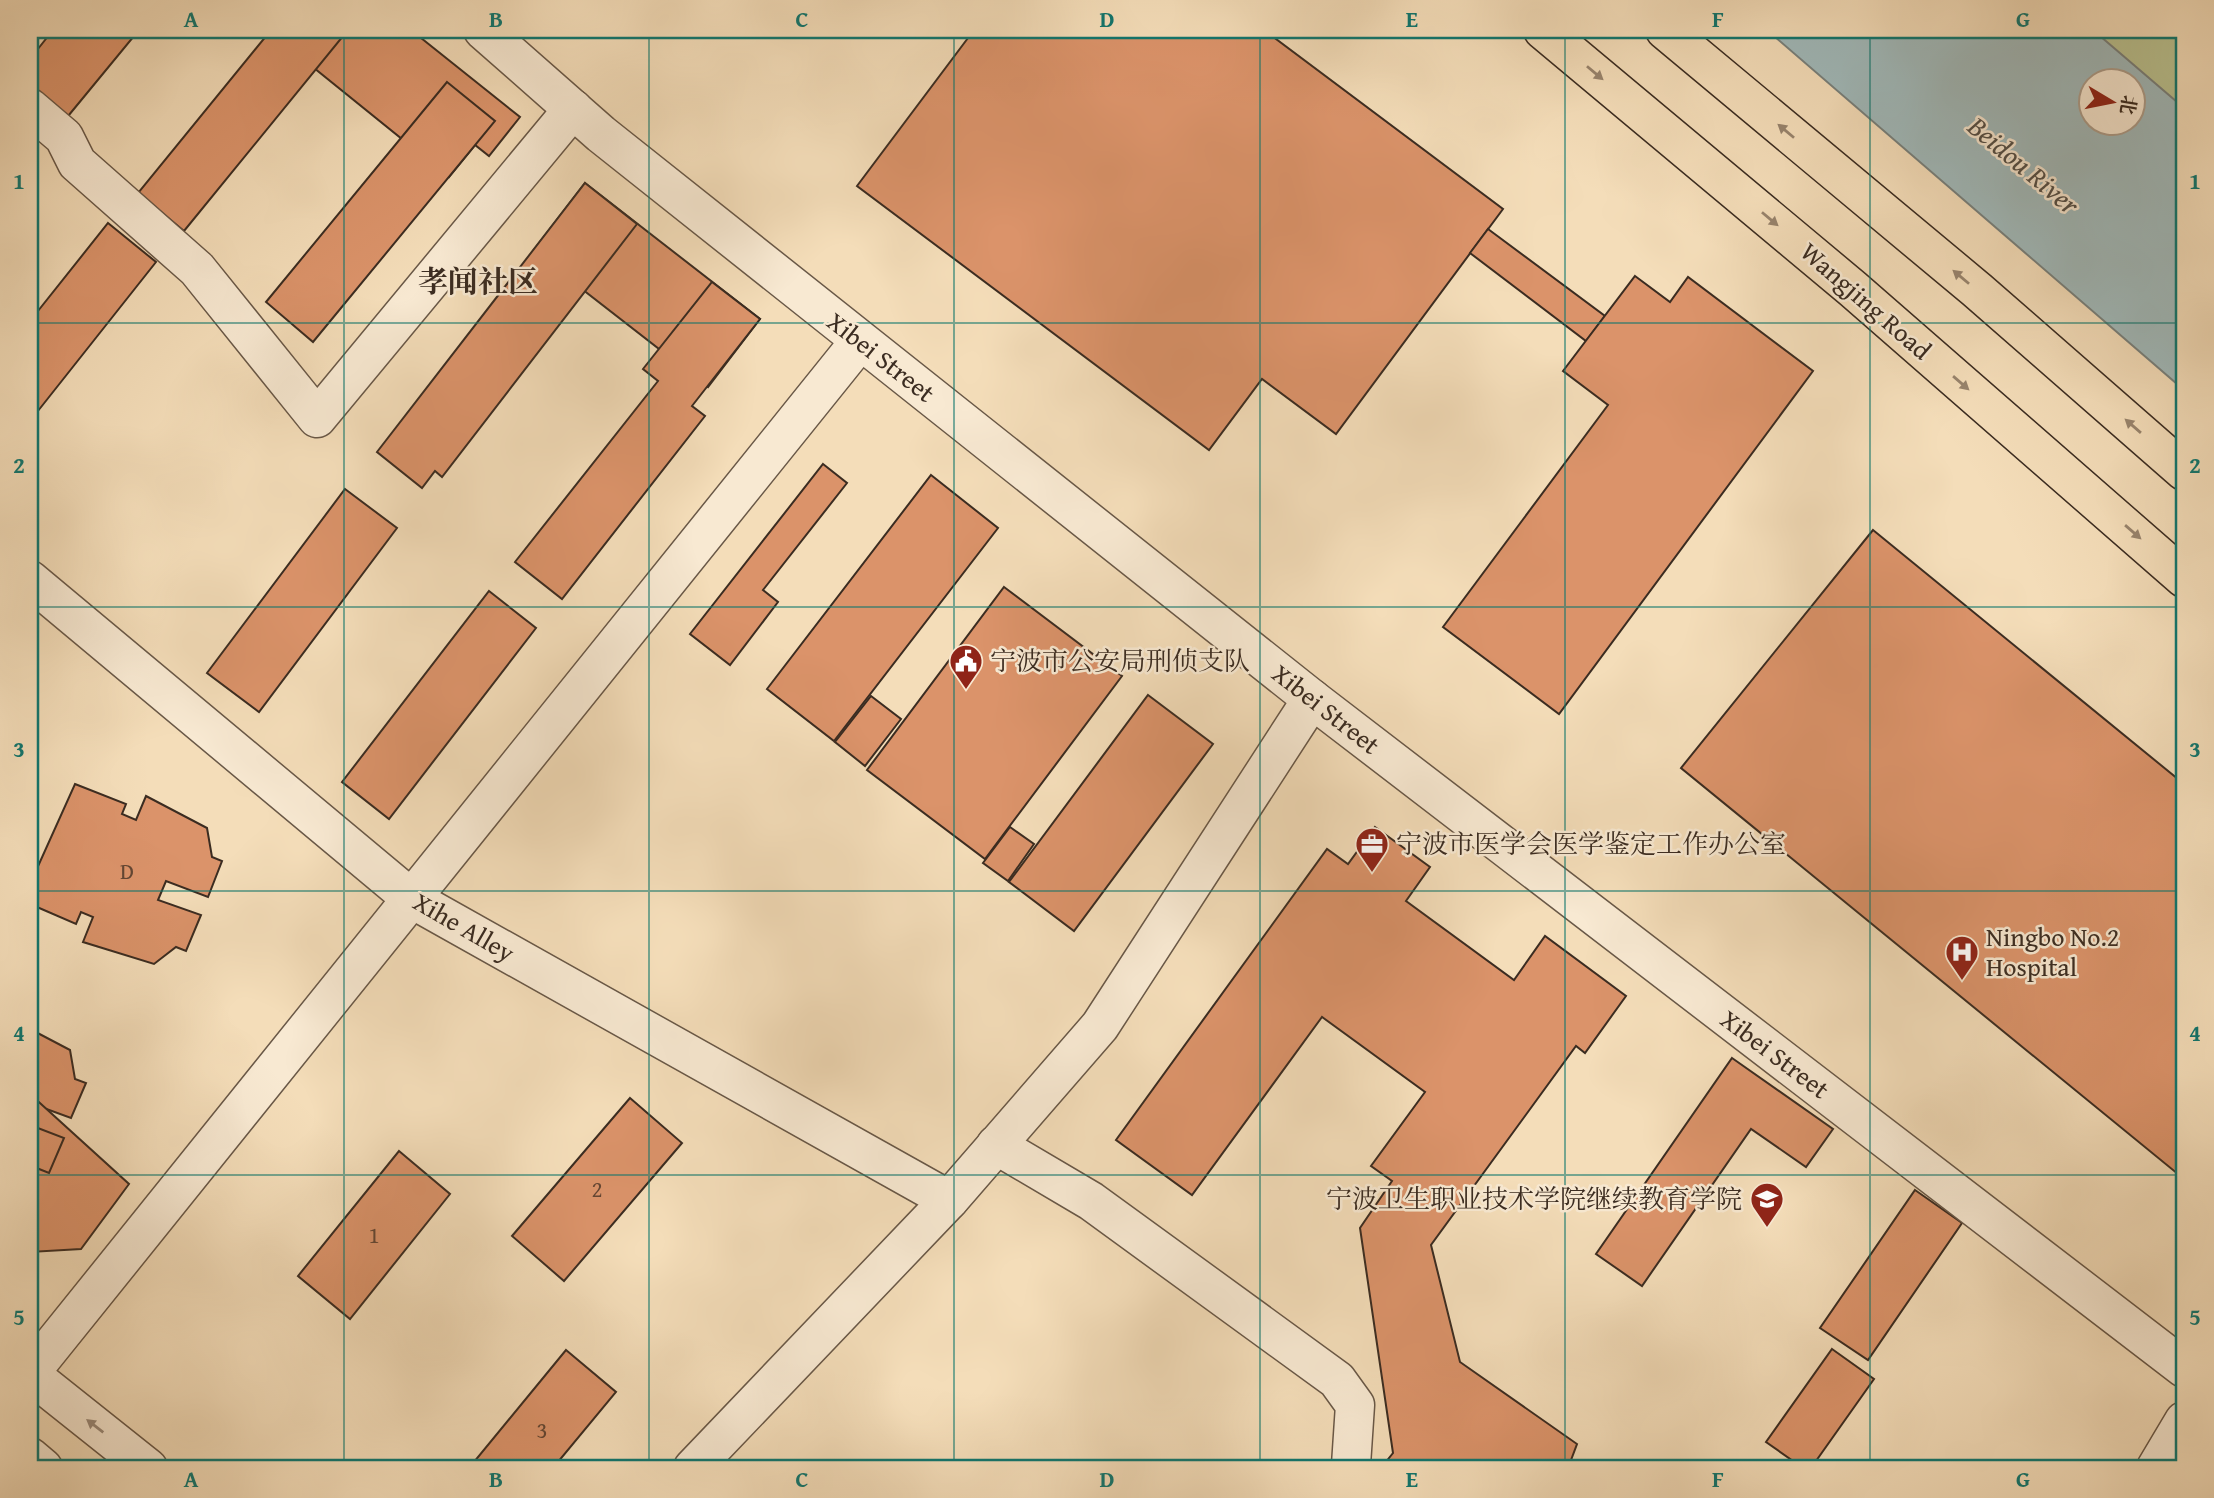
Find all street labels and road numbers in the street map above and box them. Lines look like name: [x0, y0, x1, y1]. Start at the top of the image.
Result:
street label: Wangjing Road: [1792, 232, 1941, 369]
street label: Xibei Street: [819, 302, 944, 411]
street label: Xibei Street: [1264, 654, 1389, 763]
street label: Xihe Alley: [406, 882, 522, 971]
street label: Xibei Street: [1712, 1000, 1838, 1108]

